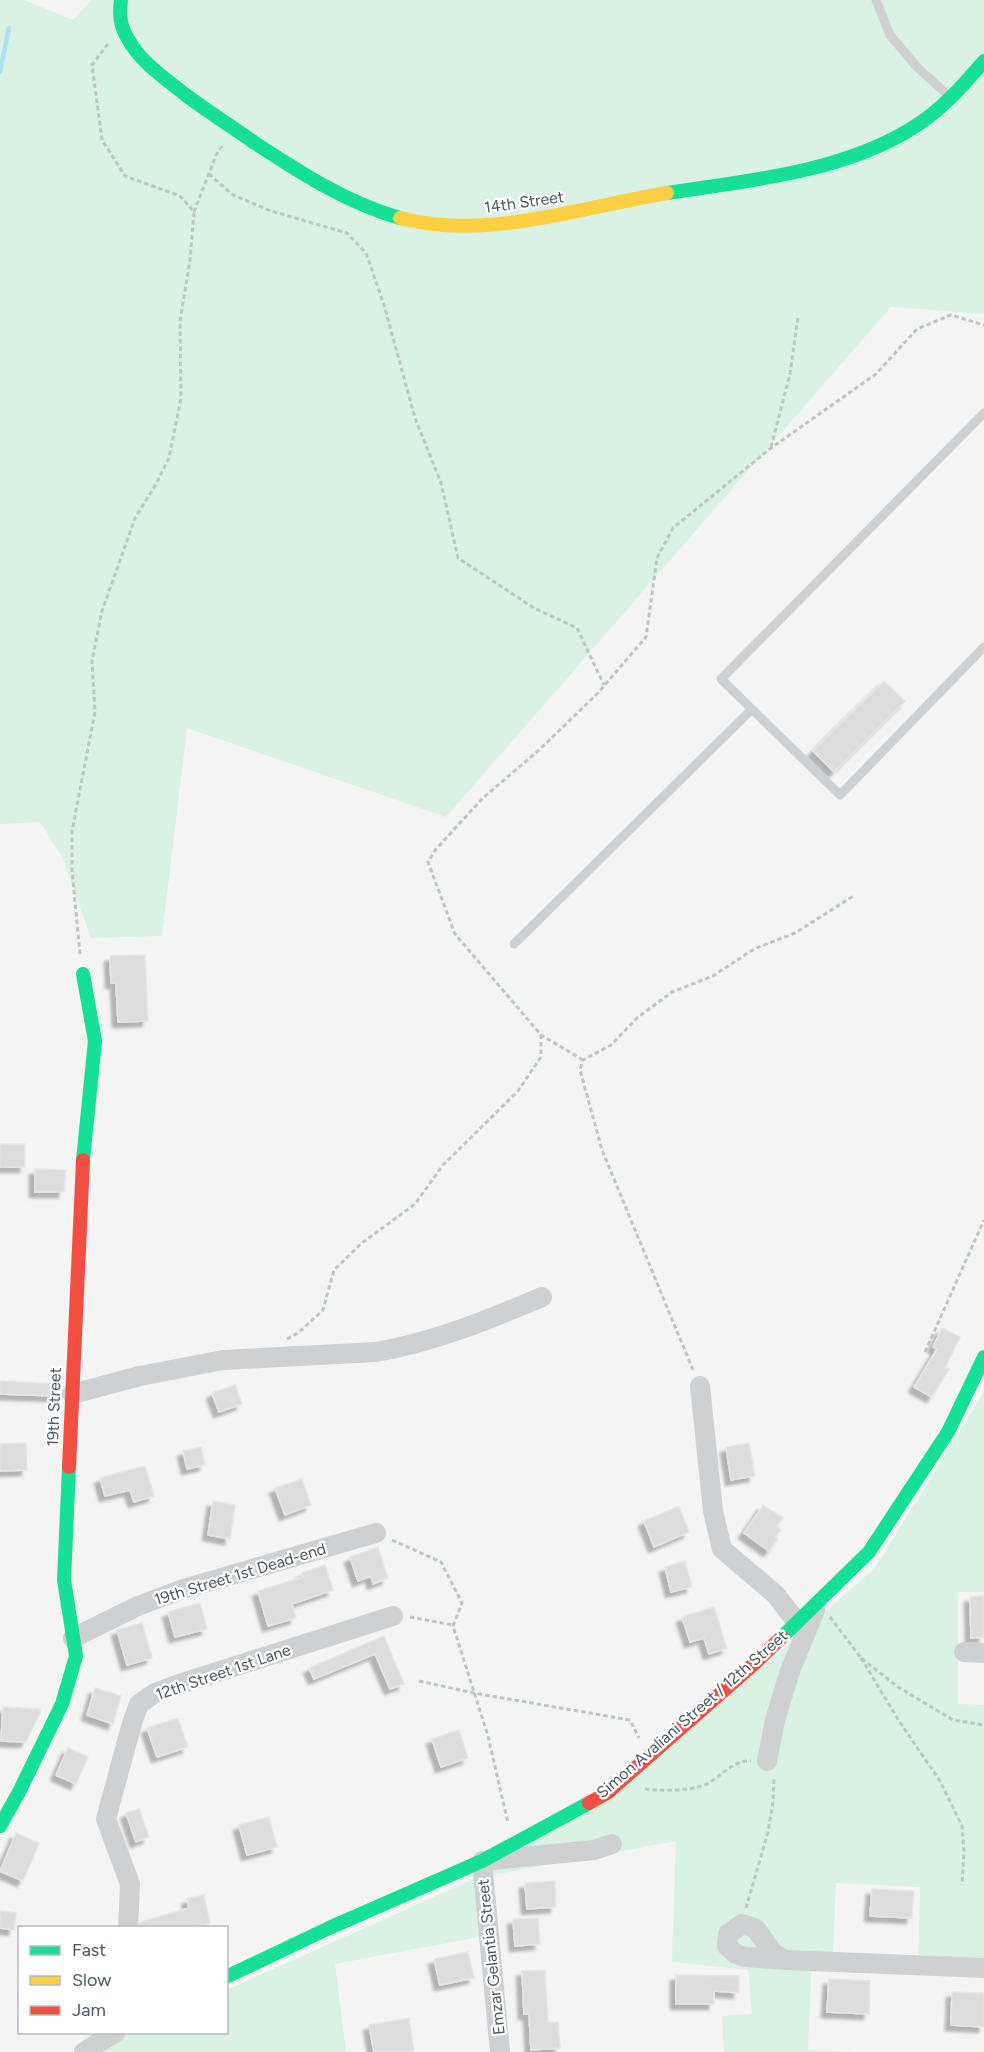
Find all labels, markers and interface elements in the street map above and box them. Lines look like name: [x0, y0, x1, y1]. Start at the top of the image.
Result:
street label: 14th Street: [483, 187, 565, 217]
street label: 19th Street: [43, 1367, 65, 1447]
street label: 19th Street 1st Dead-end: [152, 1539, 328, 1609]
street label: Simon Avaliani Street / 12th Street: [593, 1626, 791, 1802]
street label: 12th Street 1st Lane: [153, 1640, 293, 1704]
street label: Emzar Gelantia Street: [473, 1878, 509, 2036]
legend: [18, 1926, 228, 2034]
text: Fast: [72, 1939, 106, 1961]
text: Slow: [72, 1969, 111, 1991]
text: Jam: [72, 1999, 106, 2021]

